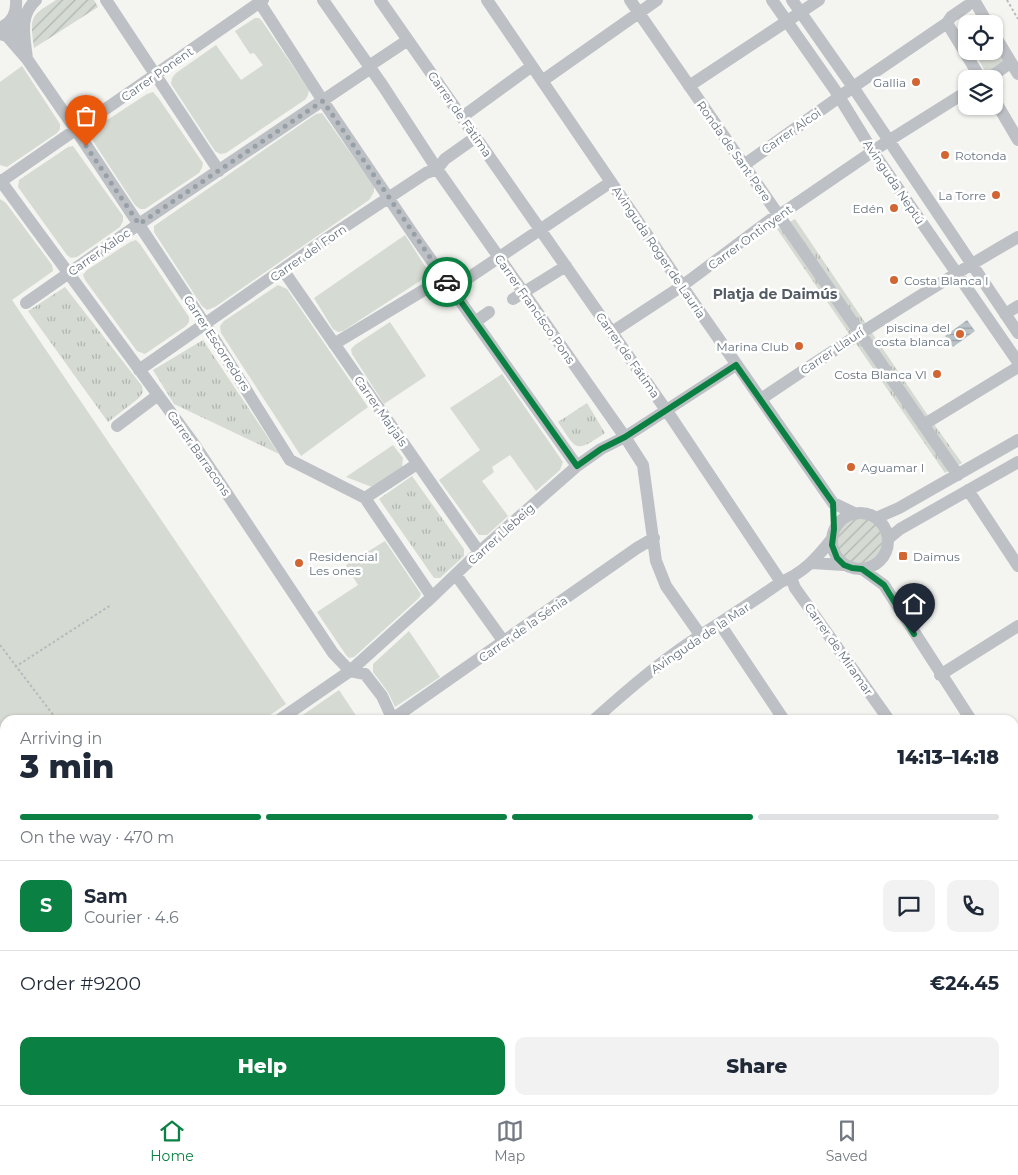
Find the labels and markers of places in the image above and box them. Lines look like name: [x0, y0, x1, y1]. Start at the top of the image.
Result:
place label: Gallia: [873, 75, 906, 90]
marker: Gallia: [910, 76, 922, 88]
pin: [65, 95, 107, 146]
place label: Rotonda: [955, 148, 1007, 163]
marker: Rotonda: [939, 149, 951, 161]
place label: La Torre: [938, 188, 986, 203]
marker: La Torre: [990, 189, 1002, 201]
place label: Edén: [853, 201, 884, 216]
marker: Edén: [888, 202, 900, 214]
place label: Costa Blanca I: [904, 273, 989, 288]
marker: Costa Blanca I: [888, 274, 900, 286]
place label: piscina del costa blanca: [875, 320, 950, 349]
marker: piscina del costa blanca: [954, 328, 966, 340]
place label: Marina Club: [716, 339, 789, 354]
marker: Marina Club: [793, 340, 805, 352]
place label: Costa Blanca VI: [834, 367, 927, 382]
marker: Costa Blanca VI: [931, 368, 943, 380]
place label: Aguamar I: [861, 460, 924, 475]
marker: Aguamar I: [845, 461, 857, 473]
place label: Residencial Les ones: [309, 549, 378, 578]
place label: Daimus: [913, 549, 960, 564]
marker: Daimus: [897, 550, 909, 562]
marker: Residencial Les ones: [293, 557, 305, 569]
pin: [893, 583, 935, 634]

